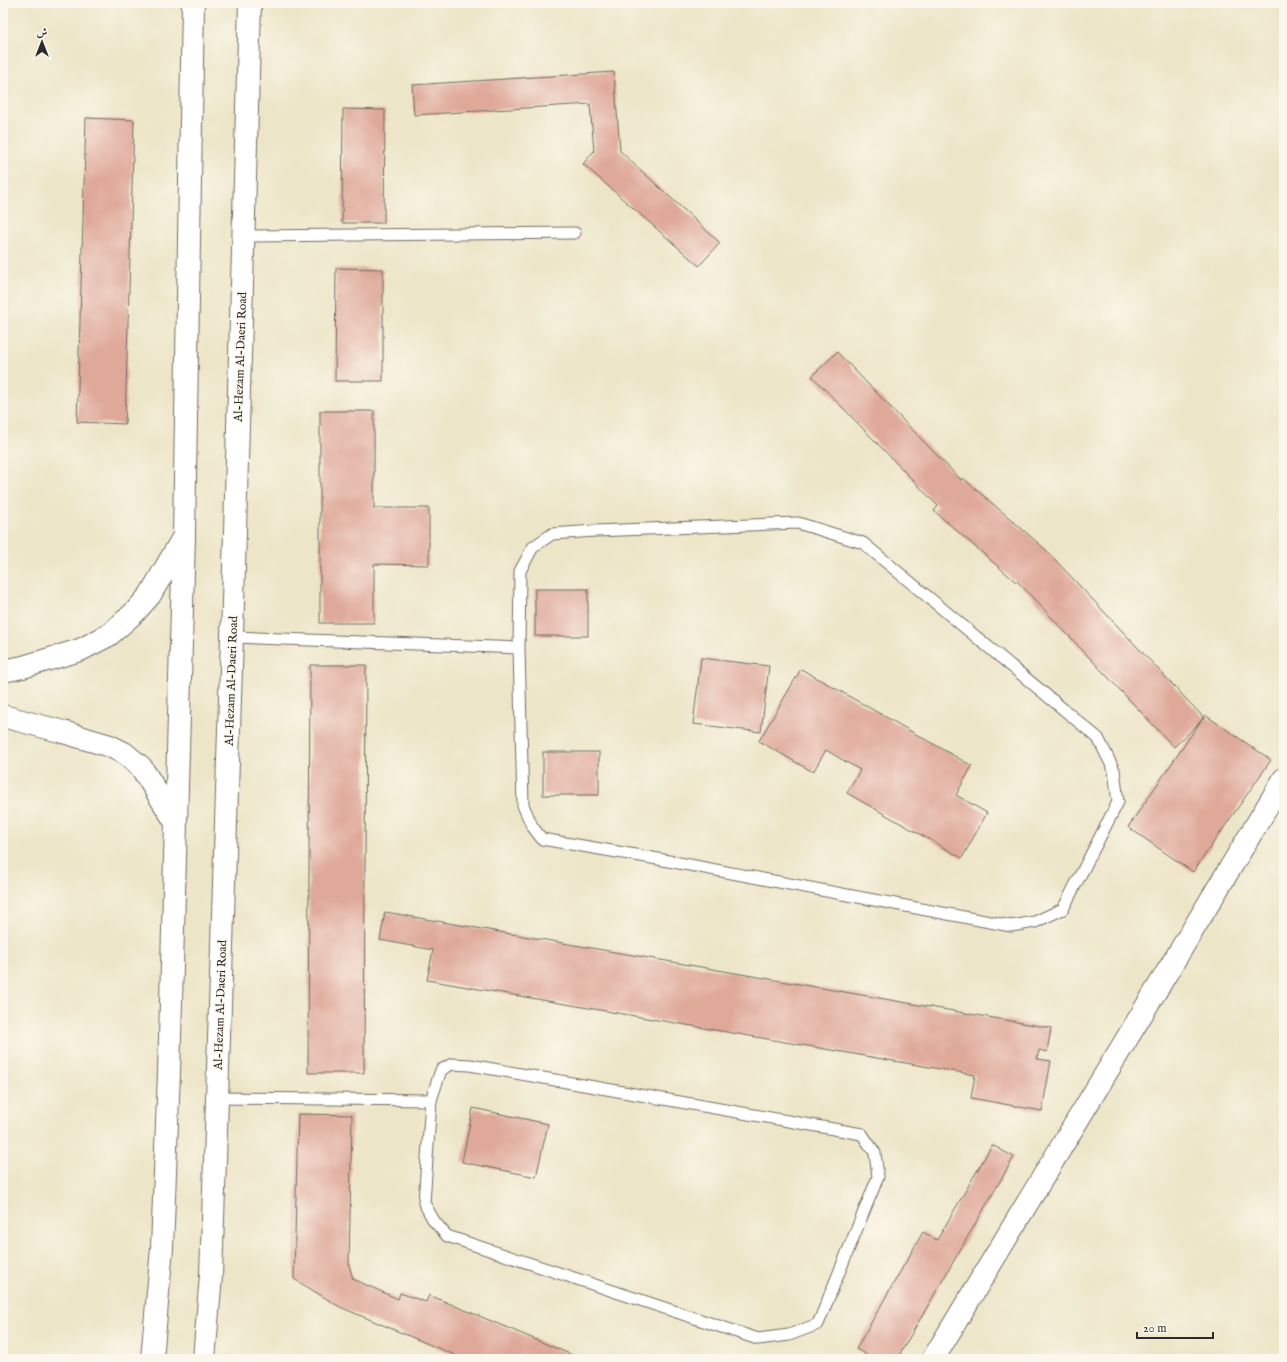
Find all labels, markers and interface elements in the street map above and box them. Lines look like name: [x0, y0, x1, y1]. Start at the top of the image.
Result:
north arrow: [22, 22, 62, 62]
text: ش: [37, 26, 48, 40]
street label: Al-Hezam Al-Daeri Road: [231, 291, 250, 423]
street label: Al-Hezam Al-Daeri Road: [222, 615, 241, 747]
street label: Al-Hezam Al-Daeri Road: [211, 939, 230, 1071]
scale bar: [1137, 1314, 1213, 1340]
text: 20 m: [1143, 1321, 1166, 1336]

